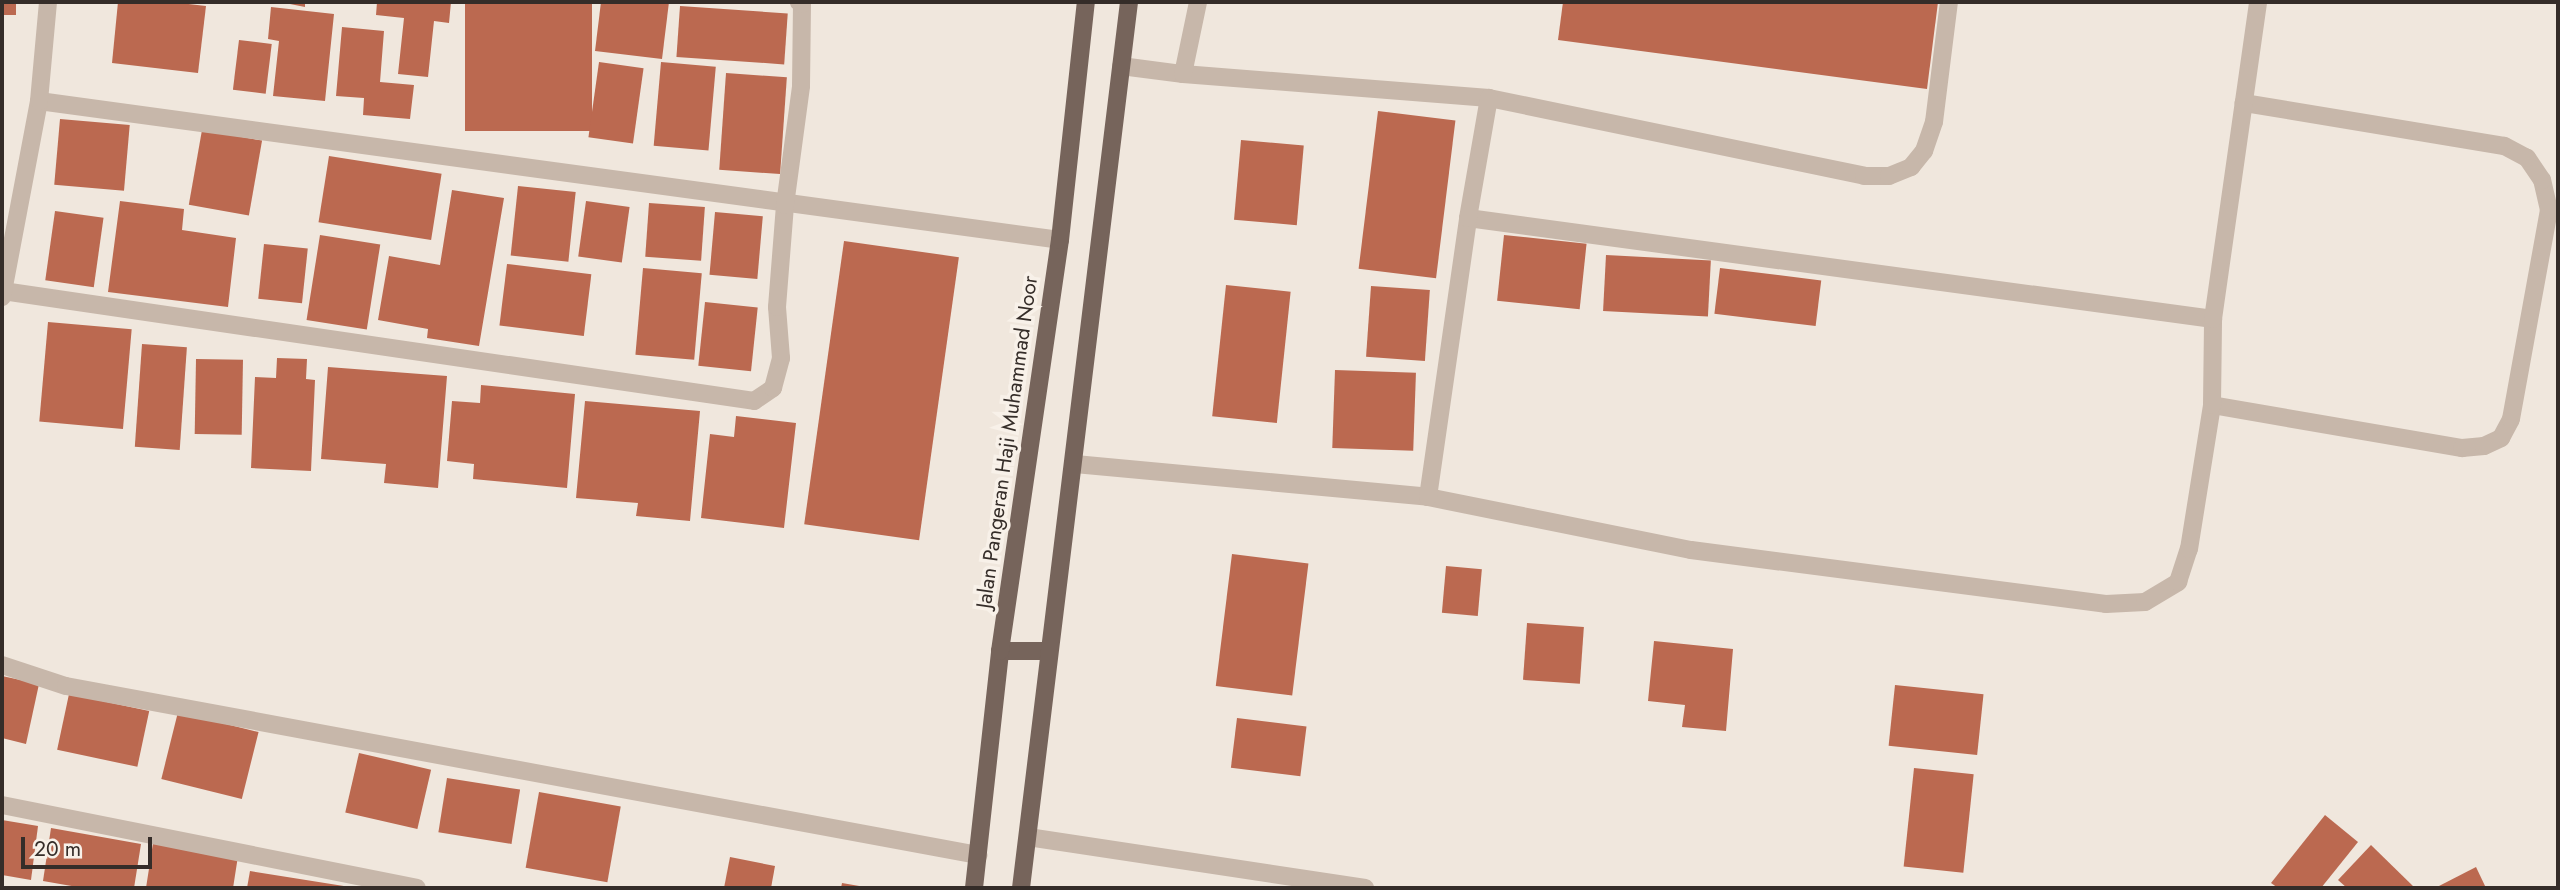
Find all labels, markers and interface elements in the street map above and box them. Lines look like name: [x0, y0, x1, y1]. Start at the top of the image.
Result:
street label: Jalan Pangeran Haji Muhammad Noor: [971, 274, 1043, 610]
scale bar: [24, 824, 156, 868]
text: 20 m: [34, 834, 81, 864]

